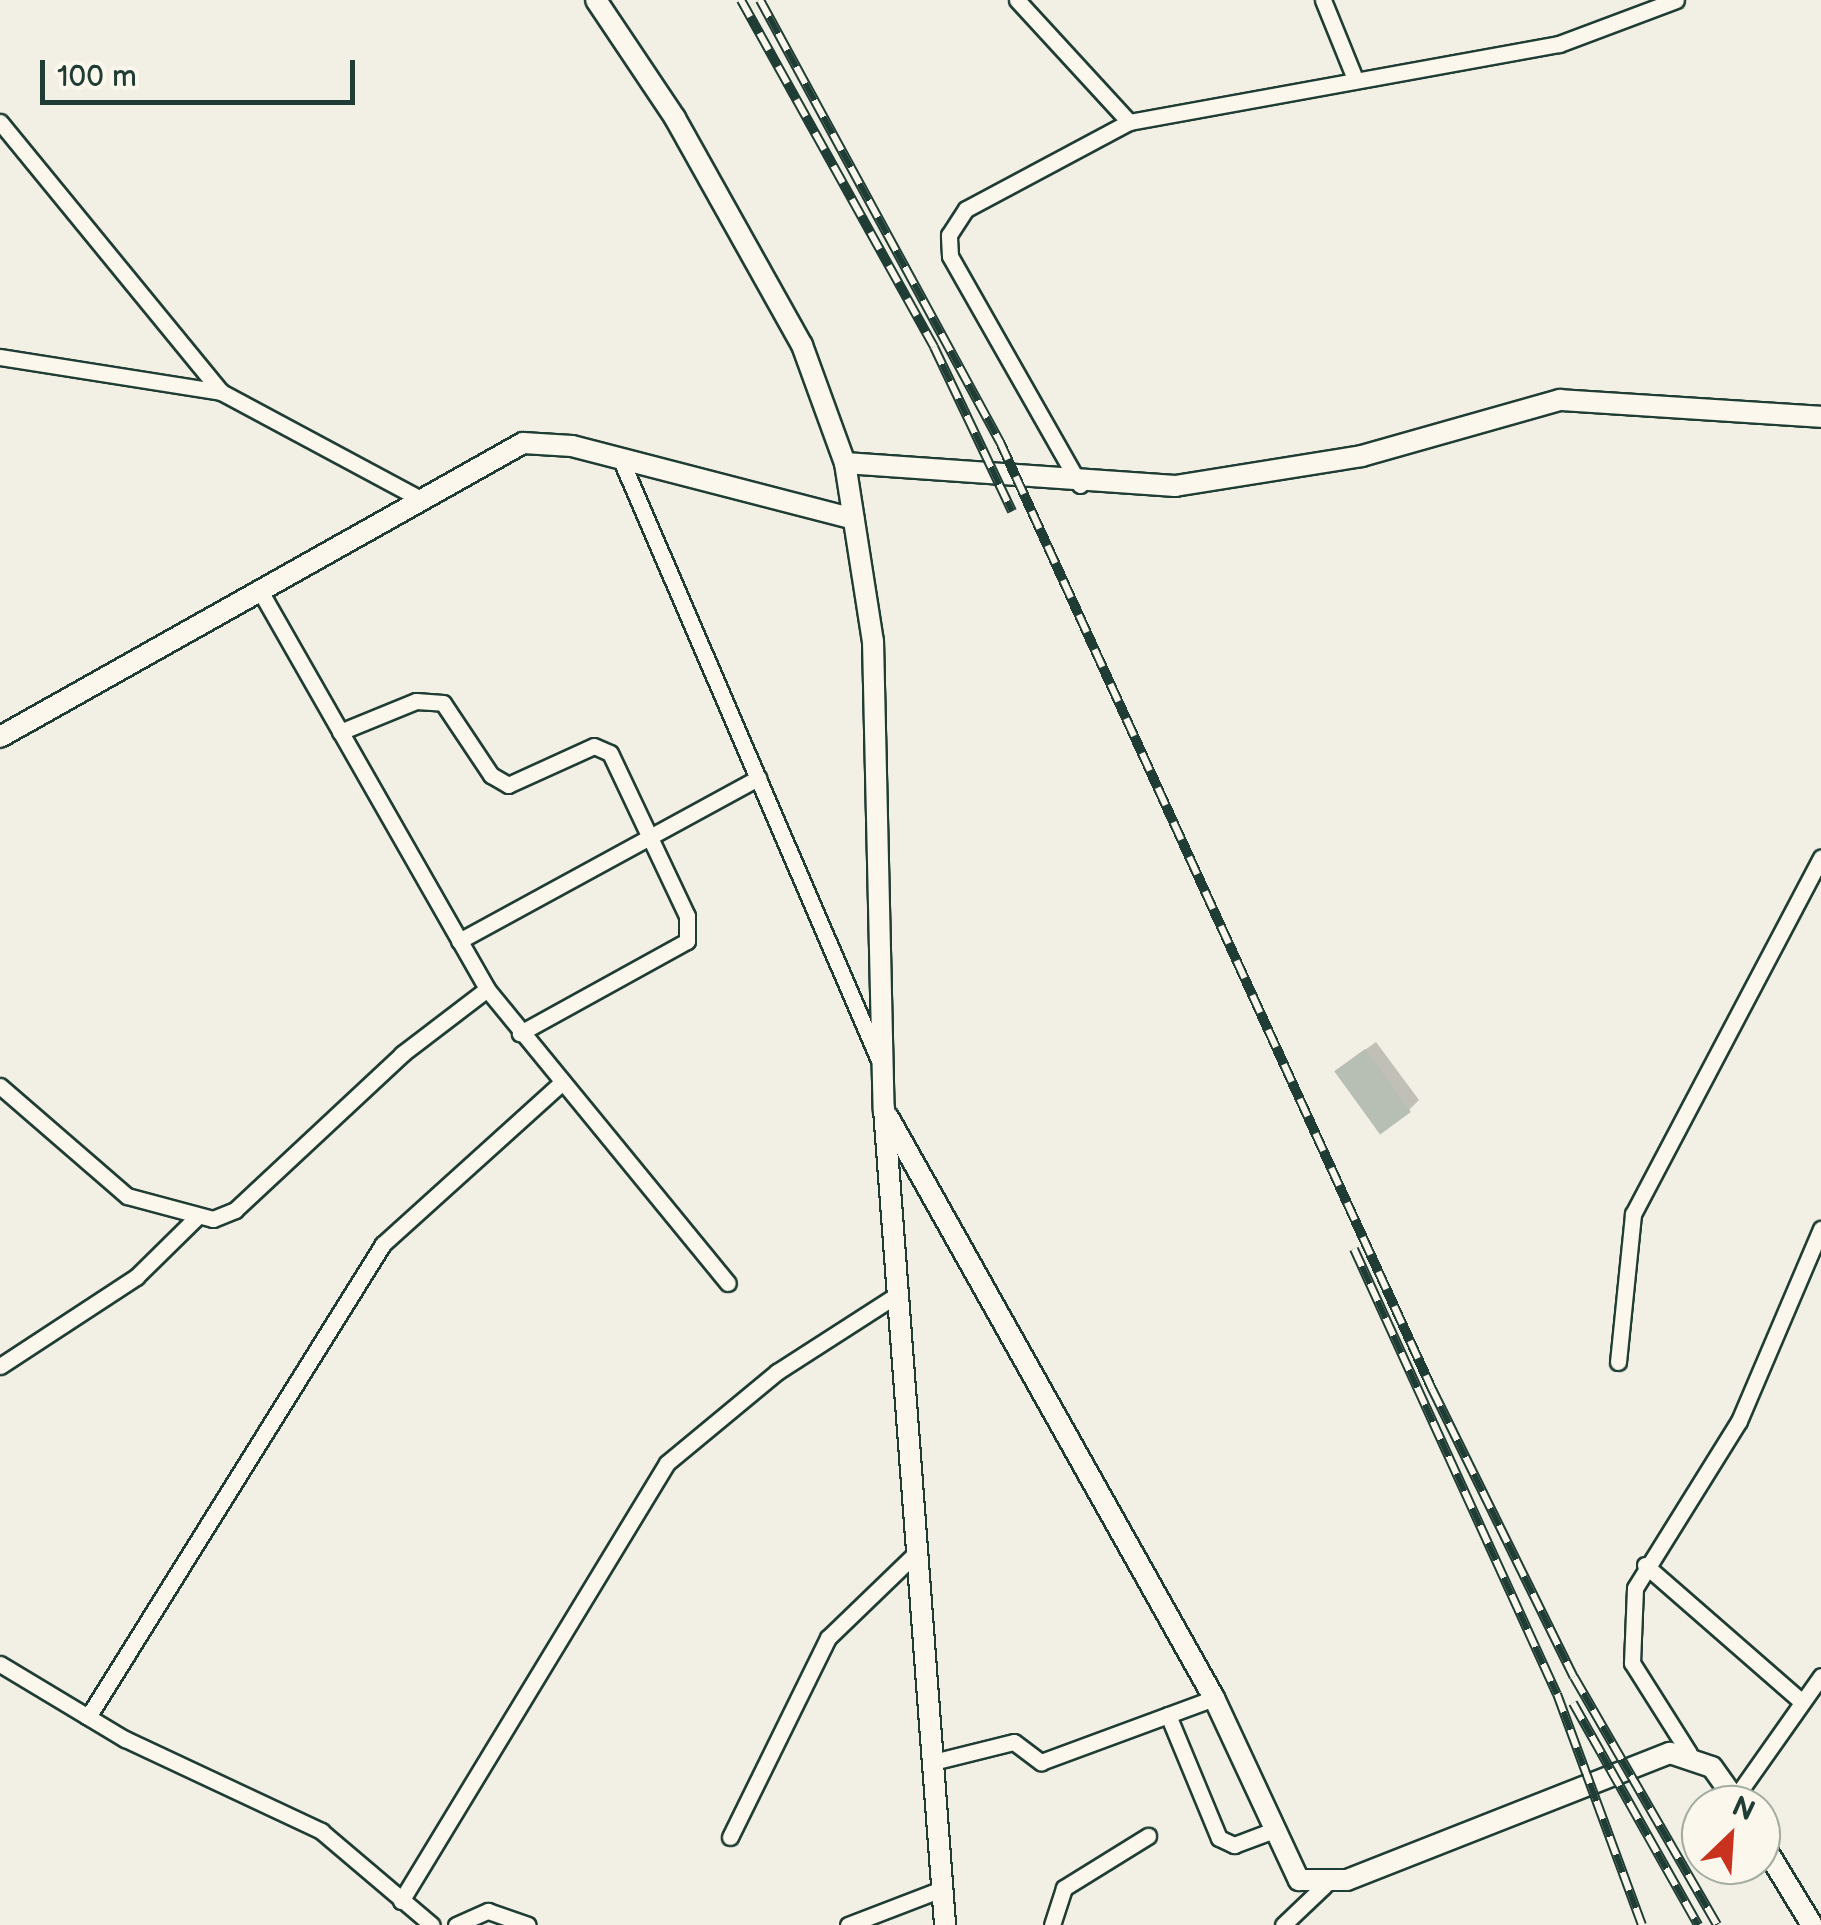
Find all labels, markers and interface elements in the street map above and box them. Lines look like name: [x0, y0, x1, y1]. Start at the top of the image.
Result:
scale bar: [45, 40, 360, 102]
text: 100 m: [57, 59, 137, 95]
north arrow: [1681, 1785, 1781, 1885]
text: N: [1727, 1790, 1760, 1829]

